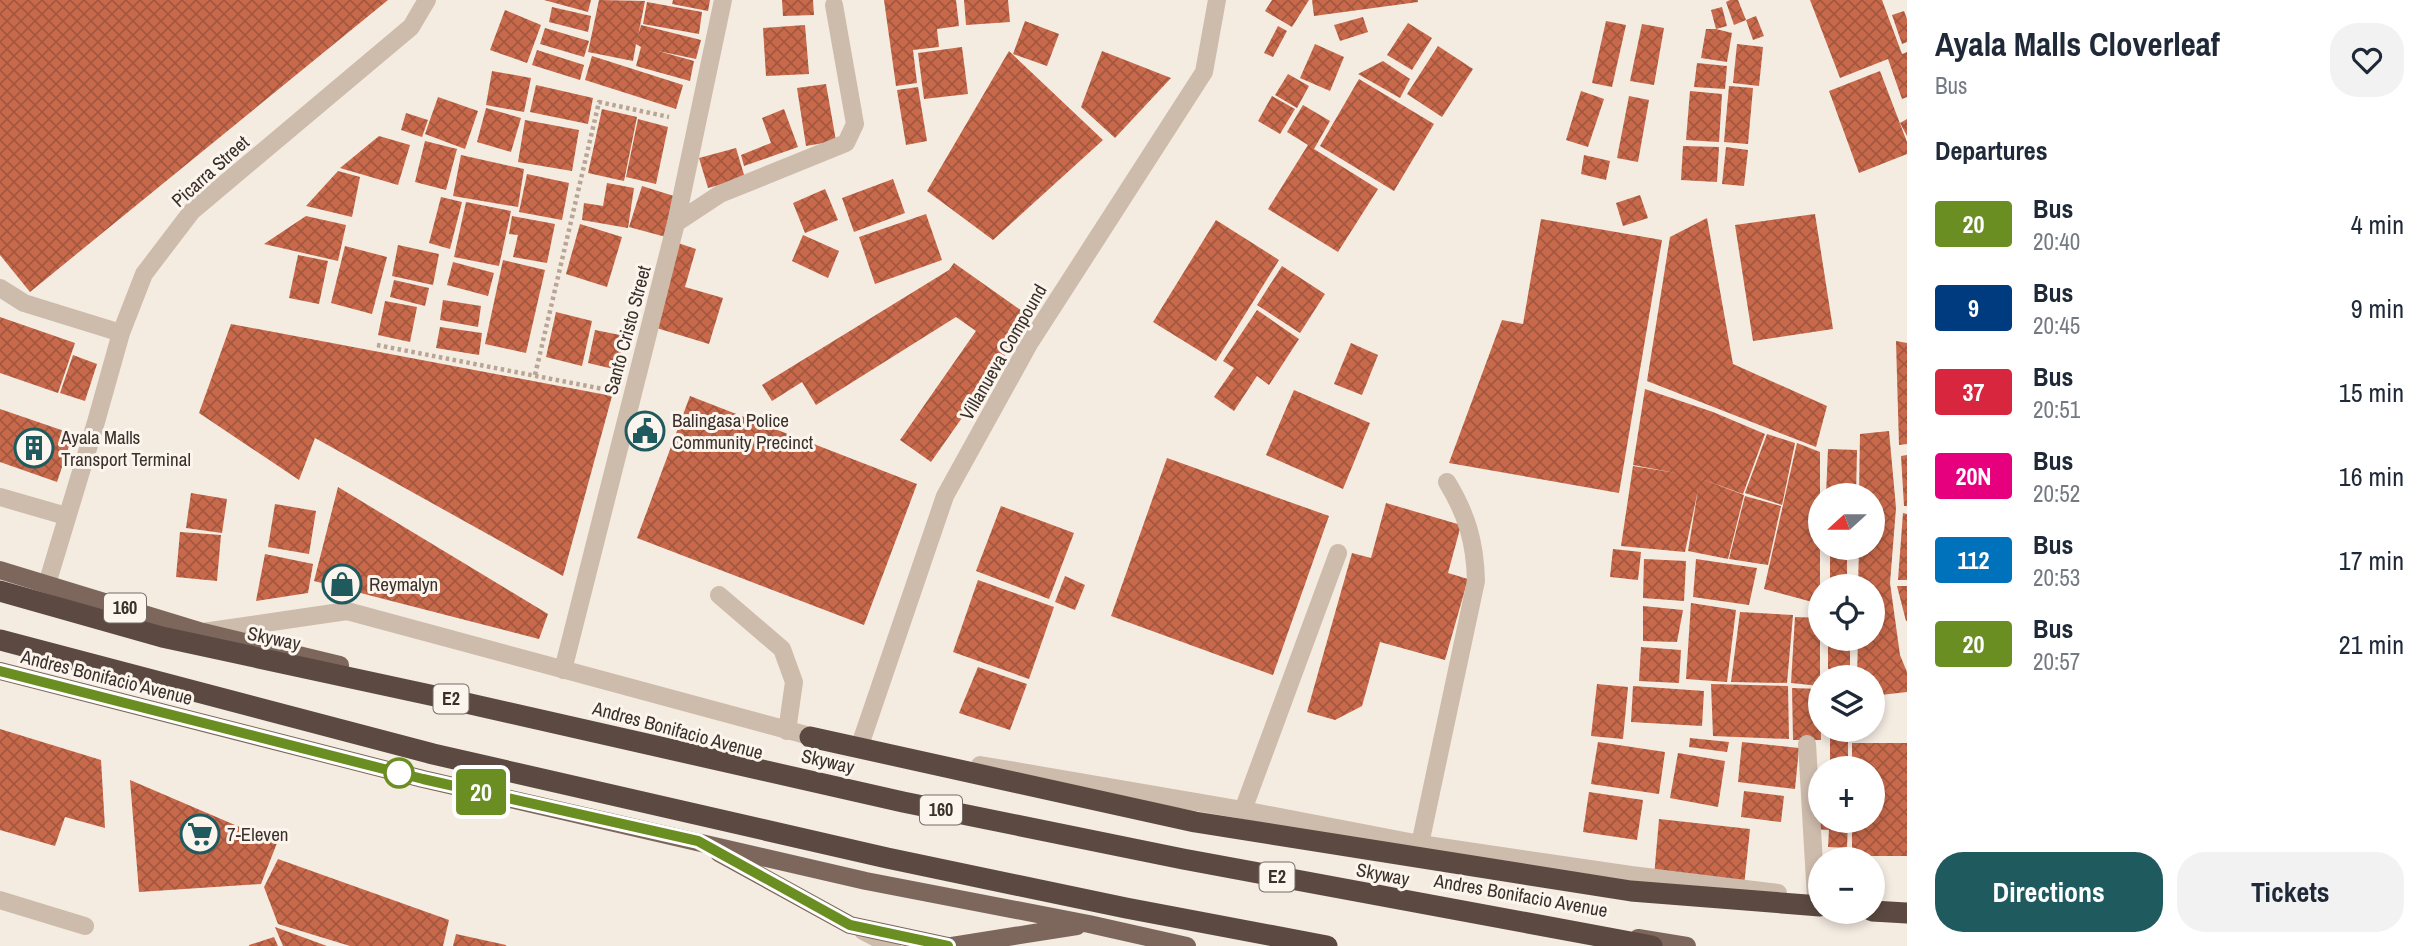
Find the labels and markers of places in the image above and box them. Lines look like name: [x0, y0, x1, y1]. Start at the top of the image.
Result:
place label: Balingasa Police Community Precinct: [672, 407, 814, 455]
public building icon: Balingasa Police Community Precinct: [624, 410, 666, 452]
place label: Ayala Malls Transport Terminal: [60, 424, 191, 472]
building icon: Ayala Malls Transport Terminal: [13, 427, 55, 469]
shop icon: Reymalyn: [321, 563, 363, 605]
place label: Reymalyn: [369, 571, 438, 597]
unlabelled marker: [384, 758, 414, 788]
supermarket icon: 7-Eleven: [179, 813, 221, 855]
place label: 7-Eleven: [227, 821, 288, 847]

